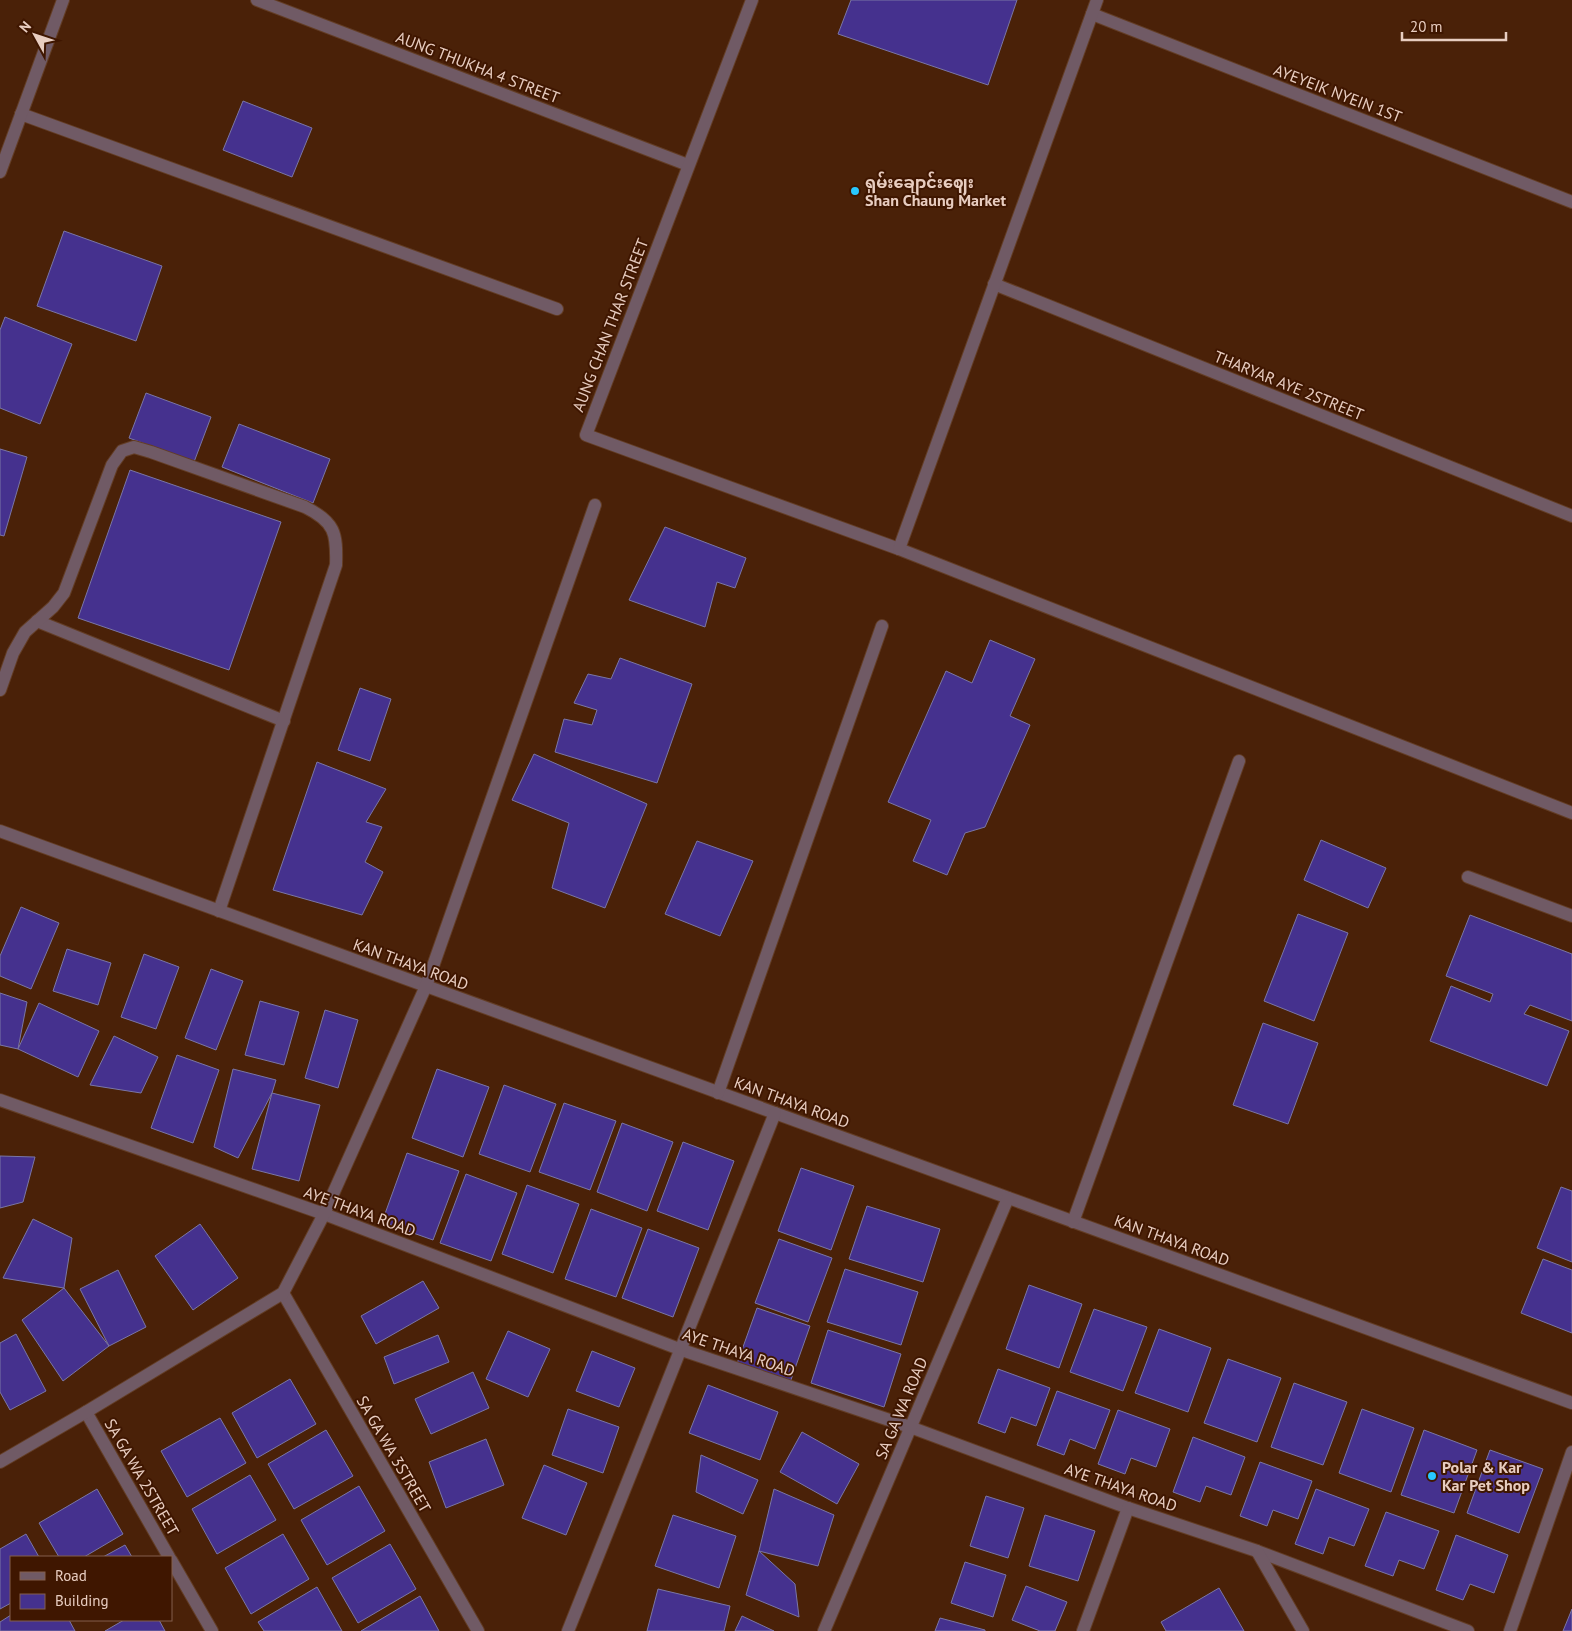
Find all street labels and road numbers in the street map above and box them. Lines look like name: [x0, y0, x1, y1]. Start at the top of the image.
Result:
street label: AUNG THUKHA 4 STREET: [393, 27, 563, 107]
street label: AYEYEIK NYEIN 1ST: [1271, 59, 1405, 127]
street label: AUNG CHAN THAR STREET: [568, 235, 652, 415]
street label: THARYAR AYE 2STREET: [1211, 346, 1367, 424]
street label: KAN THAYA ROAD: [351, 934, 471, 994]
street label: KAN THAYA ROAD: [732, 1072, 852, 1132]
street label: AYE THAYA ROAD: [301, 1182, 419, 1240]
street label: KAN THAYA ROAD: [1112, 1210, 1232, 1270]
street label: AYE THAYA ROAD: [680, 1323, 798, 1381]
street label: SA GA WA ROAD: [871, 1354, 931, 1462]
street label: SA GA WA 3STREET: [352, 1392, 436, 1516]
street label: SA GA WA 2STREET: [100, 1415, 184, 1539]
street label: AYE THAYA ROAD: [1062, 1458, 1180, 1516]

